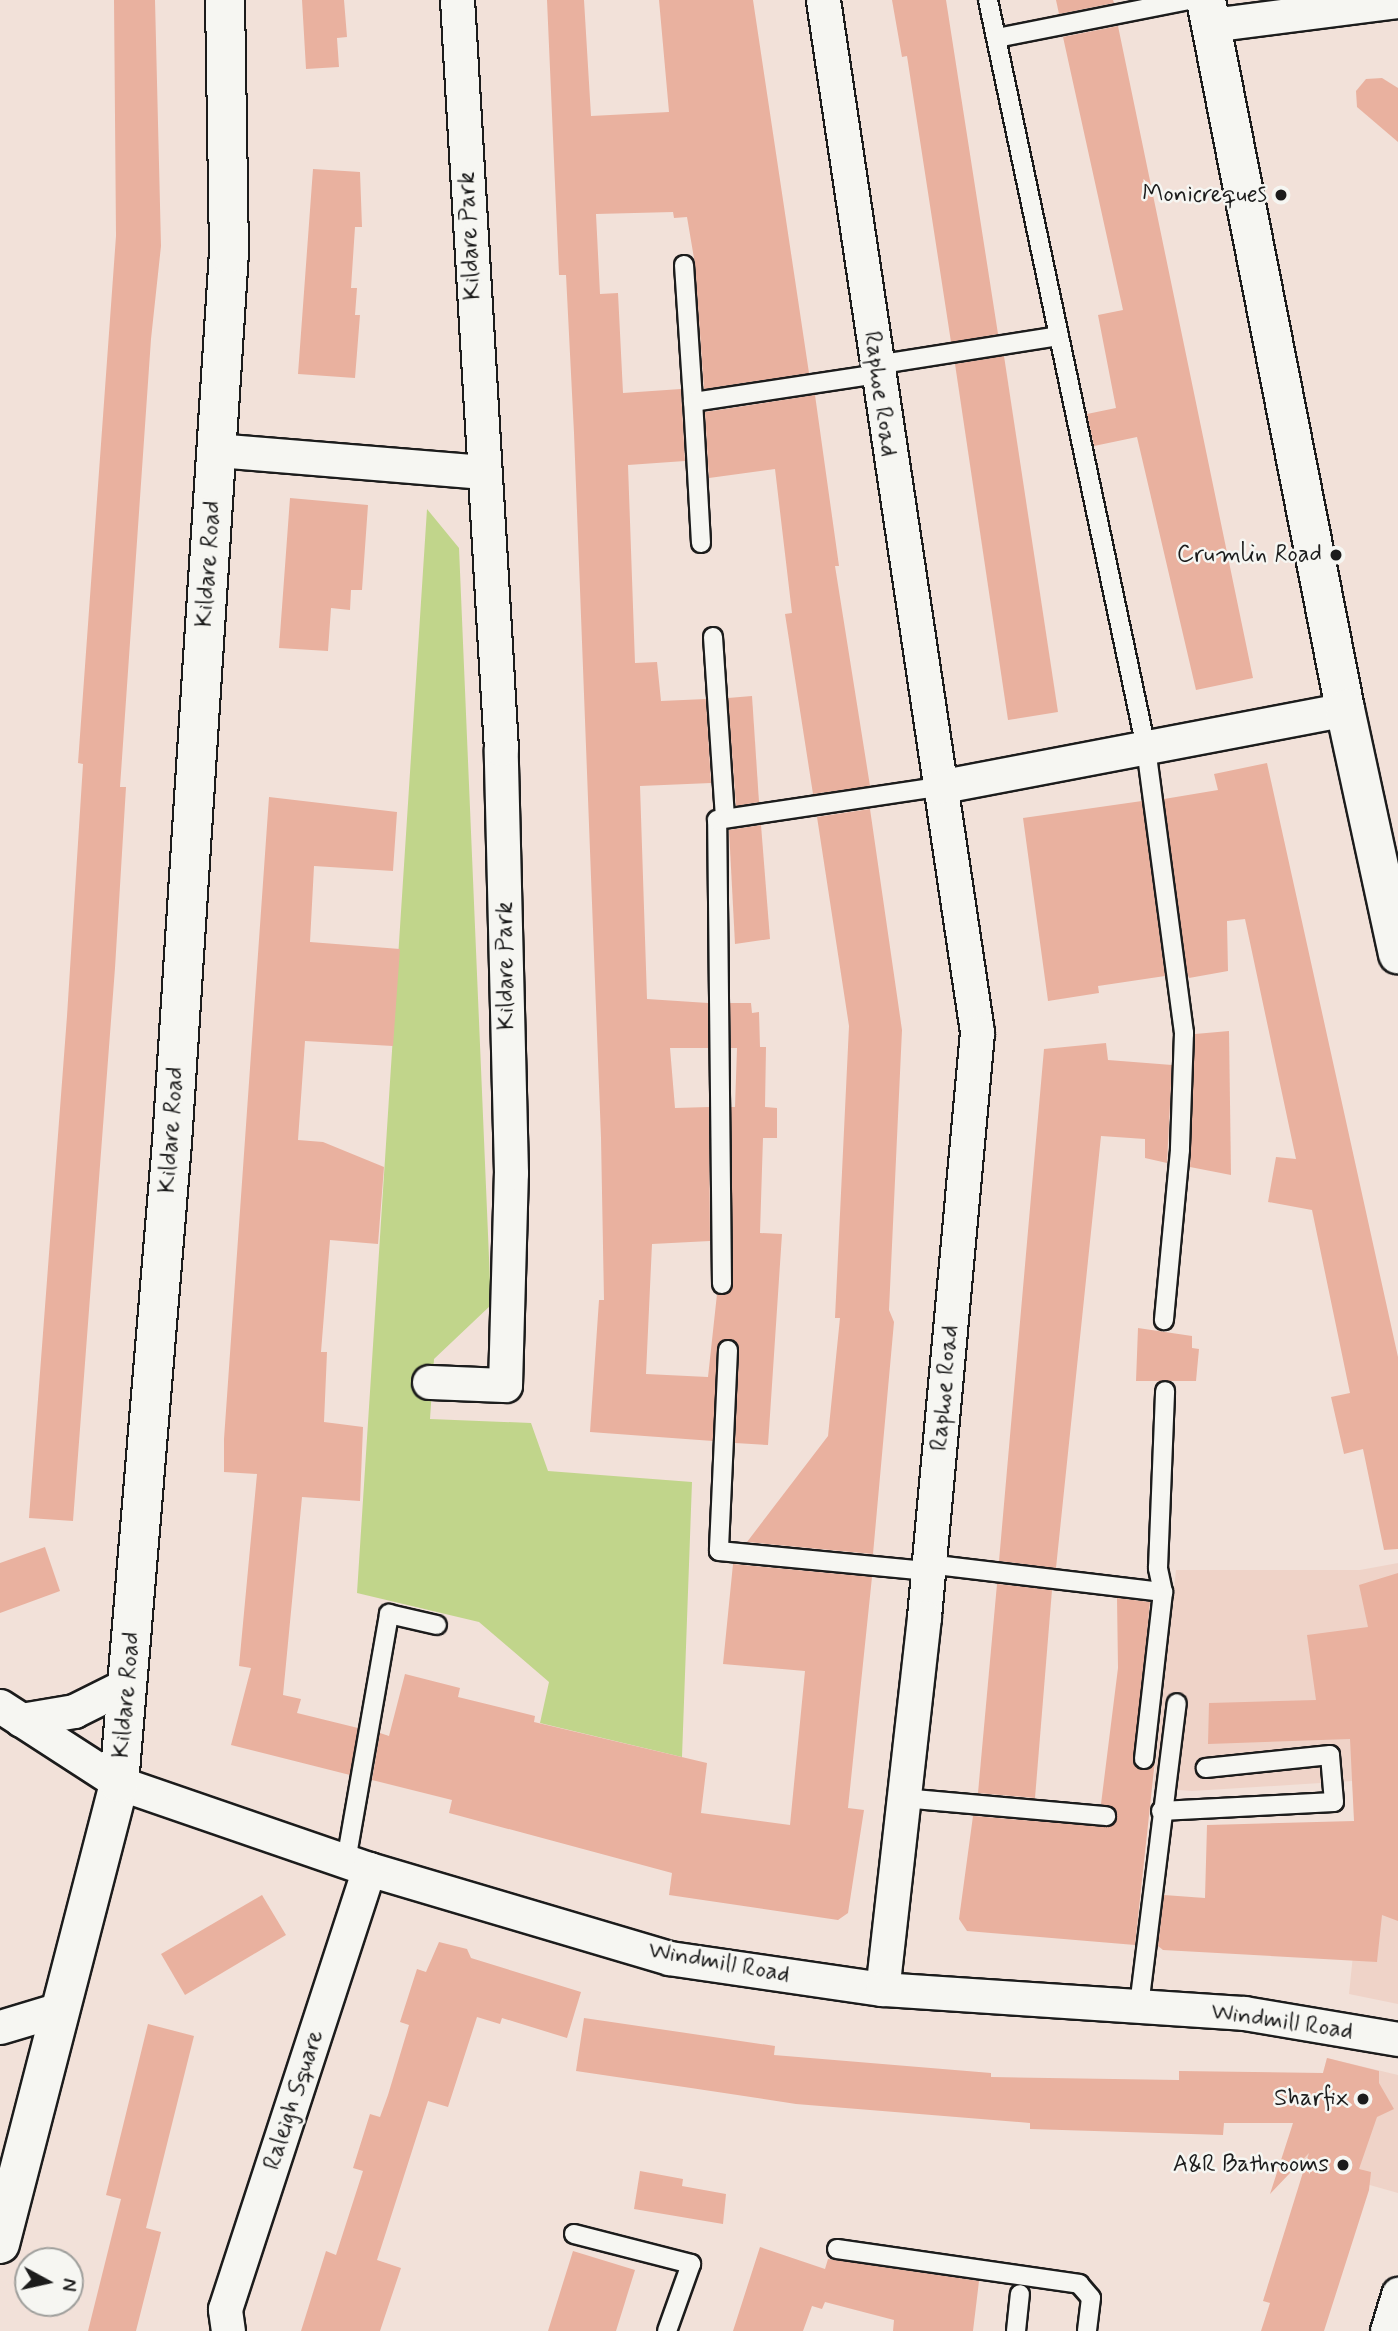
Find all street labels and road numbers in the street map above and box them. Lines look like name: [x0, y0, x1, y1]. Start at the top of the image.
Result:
street label: Kildare Park: [452, 172, 488, 300]
street label: Raphoe Road: [857, 330, 903, 458]
street label: Kildare Road: [190, 500, 228, 628]
street label: Kildare Park: [490, 902, 522, 1030]
street label: Kildare Road: [153, 1066, 191, 1194]
street label: Raphoe Road: [925, 1325, 965, 1451]
street label: Kildare Road: [107, 1631, 147, 1759]
street label: Windmill Road: [646, 1936, 792, 1990]
street label: Windmill Road: [1209, 1998, 1355, 2046]
street label: Raleigh Square: [257, 2025, 331, 2175]

